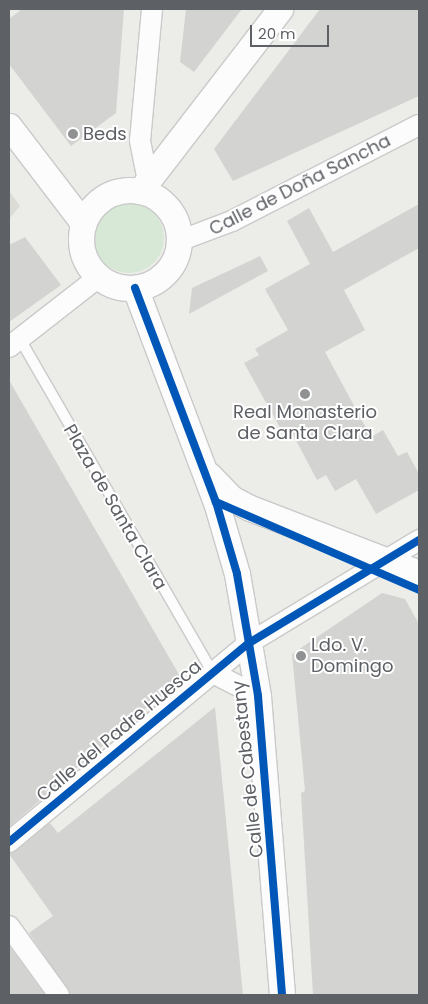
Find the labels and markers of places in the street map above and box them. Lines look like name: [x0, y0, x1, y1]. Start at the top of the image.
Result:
place label: Beds: [83, 123, 127, 145]
marker: Beds: [67, 128, 79, 140]
marker: Real Monasterio de Santa Clara: [299, 388, 311, 400]
place label: Real Monasterio de Santa Clara: [233, 402, 377, 444]
place label: Ldo. V. Domingo: [311, 635, 393, 678]
marker: Ldo. V. Domingo: [295, 650, 307, 662]

